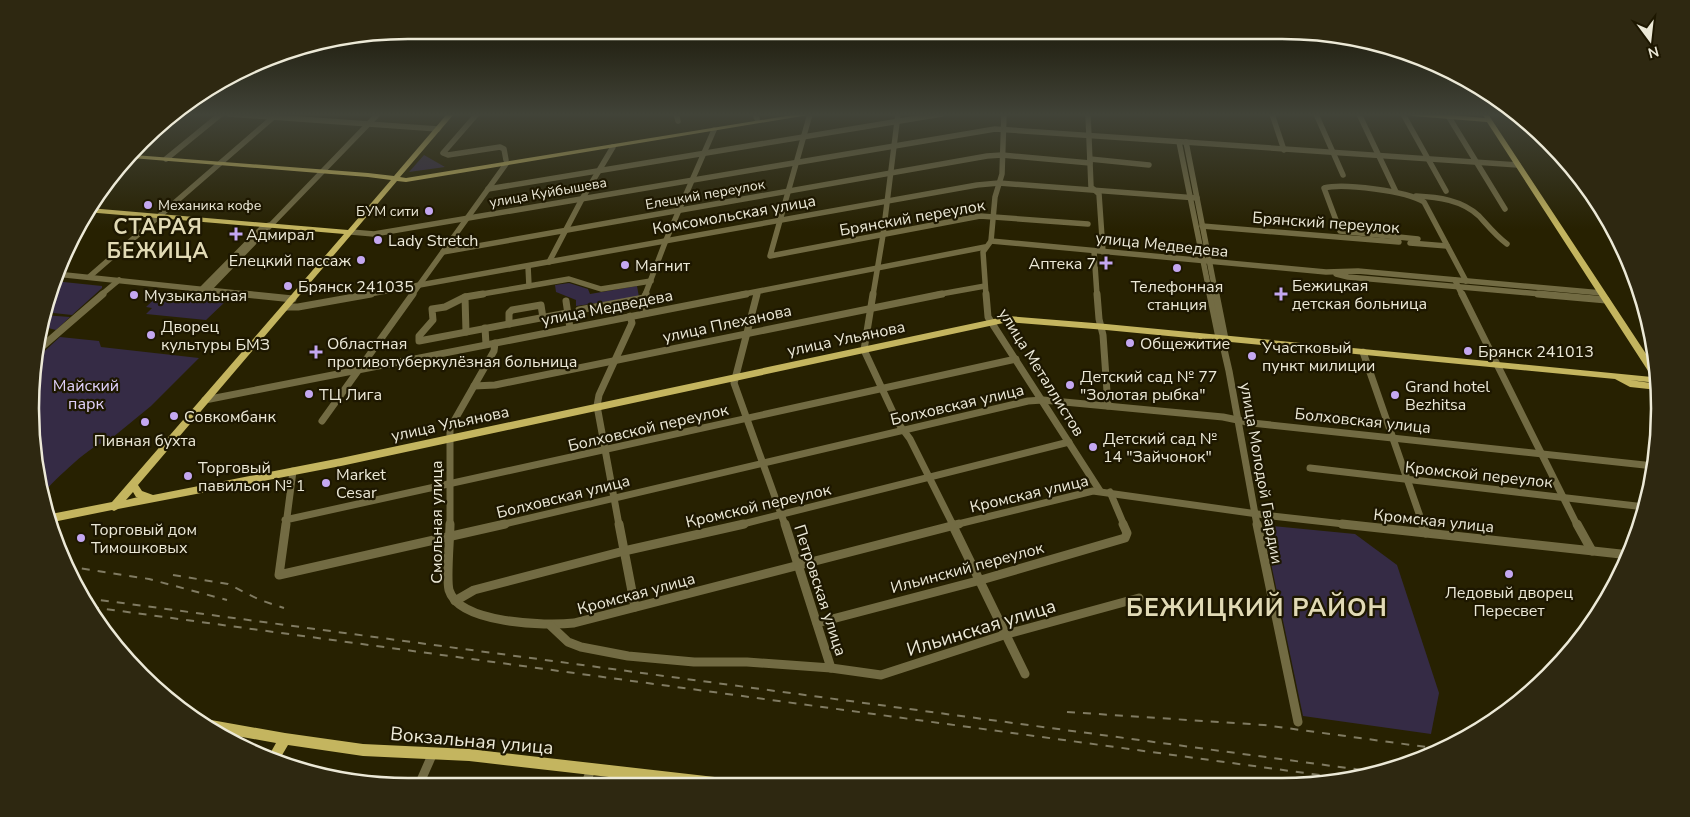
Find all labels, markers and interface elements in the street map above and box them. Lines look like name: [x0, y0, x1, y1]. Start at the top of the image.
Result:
north arrow: [1625, 15, 1675, 65]
text: N: [1646, 42, 1661, 63]
street label: улица Куйбышева: [488, 173, 608, 212]
street label: Елецкий переулок: [644, 174, 767, 214]
street label: Комсомольская улица: [651, 190, 818, 240]
street label: Брянский переулок: [838, 194, 987, 242]
place label: Механика кофе: [158, 196, 261, 215]
marker: Механика кофе: [142, 199, 154, 211]
place label: БУМ сити: [356, 202, 419, 221]
marker: БУМ сити: [423, 205, 435, 217]
street label: Брянский переулок: [1252, 207, 1401, 239]
district label: CТАРАЯ БЕЖИЦА: [107, 213, 209, 265]
place label: Адмирал: [246, 224, 314, 246]
street label: улица Медведева: [1094, 227, 1229, 263]
marker: Адмирал: [230, 228, 242, 240]
place label: Lady Stretch: [388, 230, 478, 252]
marker: Lady Stretch: [372, 234, 384, 246]
place label: Елецкий пассаж: [229, 250, 351, 272]
place label: Аптека 7: [1028, 253, 1096, 275]
marker: Елецкий пассаж: [355, 254, 367, 266]
place label: Магнит: [635, 255, 691, 277]
marker: Аптека 7: [1100, 257, 1112, 269]
marker: Магнит: [619, 259, 631, 271]
marker: Телефонная станция: [1171, 262, 1183, 274]
place label: Бежицкая детская больница: [1292, 275, 1427, 315]
place label: Брянск 241035: [298, 276, 414, 298]
place label: Телефонная станция: [1131, 276, 1223, 316]
marker: Брянск 241035: [282, 280, 294, 292]
street label: улица Медведева: [540, 284, 675, 332]
place label: Музыкальная: [144, 285, 247, 307]
marker: Бежицкая детская больница: [1274, 287, 1288, 301]
marker: Музыкальная: [128, 289, 140, 301]
street label: улица Плеханова: [661, 300, 794, 348]
street label: улица Металлистов: [993, 304, 1090, 441]
place label: Дворец культуры БМЗ: [161, 316, 270, 356]
street label: улица Ульянова: [785, 316, 907, 362]
marker: Дворец культуры БМЗ: [145, 329, 157, 341]
place label: Областная противотуберкулёзная больница: [327, 333, 577, 373]
place label: Общежитие: [1140, 333, 1230, 355]
marker: Общежитие: [1124, 337, 1136, 349]
place label: Участковый пункт милиции: [1261, 337, 1375, 377]
place label: Брянск 241013: [1478, 341, 1594, 363]
marker: Областная противотуберкулёзная больница: [309, 345, 323, 359]
marker: Брянск 241013: [1462, 345, 1474, 357]
marker: Участковый пункт милиции: [1246, 350, 1258, 362]
place label: Детский сад № 77 "Золотая рыбка": [1080, 366, 1217, 406]
park label: Майский парк: [53, 375, 119, 415]
place label: Grand hotel Bezhitsa: [1405, 376, 1490, 416]
street label: Болховская улица: [888, 379, 1026, 431]
marker: Детский сад № 77 "Золотая рыбка": [1064, 379, 1076, 391]
street label: улица Молодой Гвардии: [1234, 381, 1288, 566]
place label: ТЦ Лига: [319, 384, 382, 406]
marker: ТЦ Лига: [303, 388, 315, 400]
marker: Grand hotel Bezhitsa: [1389, 389, 1401, 401]
street label: Болховской переулок: [566, 399, 731, 457]
street label: улица Ульянова: [389, 401, 511, 447]
street label: Болховская улица: [1294, 403, 1432, 439]
place label: Совкомбанк: [184, 406, 277, 428]
marker: Совкомбанк: [168, 410, 180, 422]
marker: Пивная бухта: [139, 416, 151, 428]
place label: Детский сад № 14 "Зайчонок": [1103, 428, 1217, 468]
place label: Пивная бухта: [94, 430, 196, 452]
marker: Детский сад № 14 "Зайчонок": [1087, 441, 1099, 453]
street label: Кромской переулок: [1404, 456, 1554, 494]
place label: Торговый павильон № 1: [198, 457, 305, 497]
street label: Смольная улица: [426, 460, 448, 584]
place label: Market Cesar: [336, 464, 386, 504]
marker: Торговый павильон № 1: [182, 470, 194, 482]
street label: Болховская улица: [494, 470, 632, 524]
street label: Кромская улица: [968, 470, 1091, 518]
marker: Market Cesar: [320, 477, 332, 489]
street label: Кромской переулок: [683, 478, 834, 533]
street label: Кромская улица: [1372, 504, 1495, 538]
place label: Торговый дом Тимошковых: [91, 519, 197, 559]
street label: Петровская улица: [788, 522, 852, 659]
marker: Торговый дом Тимошковых: [75, 532, 87, 544]
street label: Ильинский переулок: [888, 537, 1047, 599]
street label: Кромская улица: [575, 568, 698, 620]
marker: Ледовый дворец Пересвет: [1503, 568, 1515, 580]
place label: Ледовый дворец Пересвет: [1445, 582, 1573, 622]
district label: БЕЖИЦКИЙ РАЙОН: [1126, 591, 1388, 625]
street label: Ильинская улица: [903, 593, 1059, 663]
street label: Вокзальная улица: [389, 721, 555, 761]

